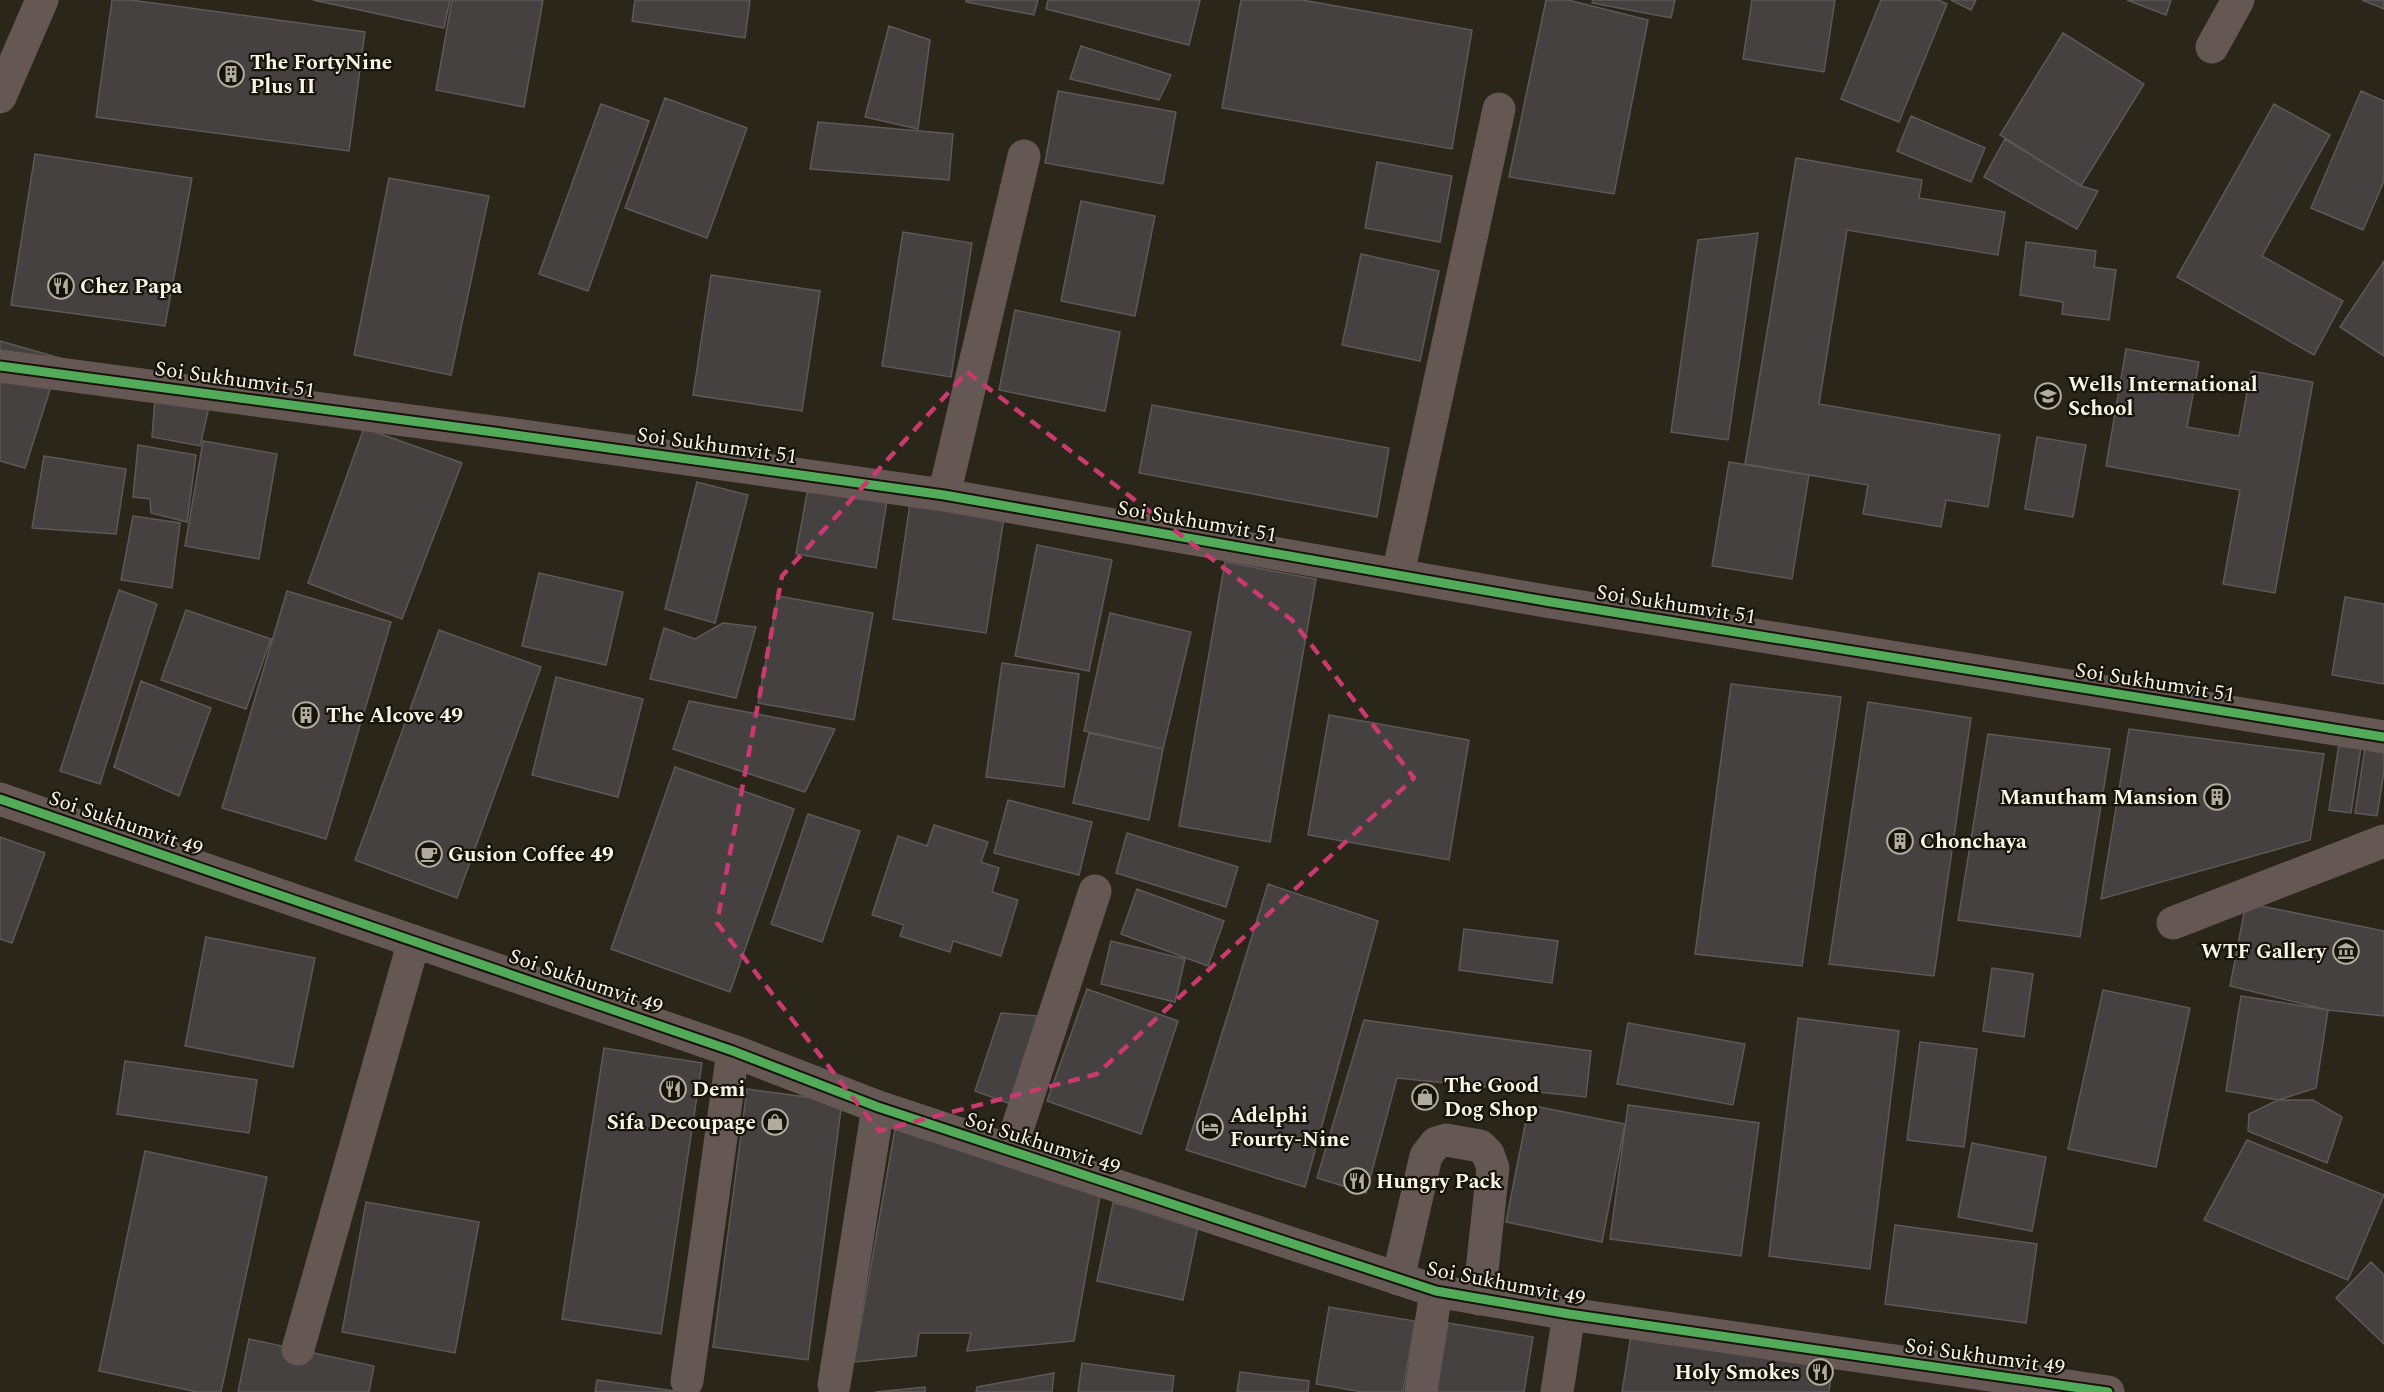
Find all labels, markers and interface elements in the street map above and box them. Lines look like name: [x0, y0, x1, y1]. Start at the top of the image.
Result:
place label: The FortyNine Plus II: [250, 47, 392, 103]
building icon: The FortyNine Plus II: [216, 59, 246, 89]
restaurant icon: Chez Papa: [46, 271, 76, 301]
place label: Chez Papa: [80, 271, 182, 303]
street label: Soi Sukhumvit 51: [153, 353, 317, 407]
place label: Wells International School: [2068, 369, 2258, 425]
school or university icon: Wells International School: [2033, 381, 2063, 411]
street label: Soi Sukhumvit 51: [635, 419, 799, 473]
street label: Soi Sukhumvit 51: [1115, 492, 1279, 552]
street label: Soi Sukhumvit 51: [1594, 577, 1758, 633]
street label: Soi Sukhumvit 51: [2073, 655, 2237, 711]
building icon: The Alcove 49: [291, 700, 321, 730]
place label: The Alcove 49: [326, 700, 463, 732]
place label: Manutham Mansion: [2000, 782, 2198, 814]
building icon: Manutham Mansion: [2202, 782, 2232, 812]
street label: Soi Sukhumvit 49: [44, 783, 207, 865]
building icon: Chonchaya: [1885, 826, 1915, 856]
place label: Chonchaya: [1920, 826, 2027, 858]
cafe icon: Gusion Coffee 49: [414, 839, 444, 869]
place label: Gusion Coffee 49: [448, 839, 614, 871]
place label: WTF Gallery: [2201, 936, 2327, 968]
museum icon: WTF Gallery: [2331, 936, 2361, 966]
street label: Soi Sukhumvit 49: [504, 941, 667, 1023]
place label: The Good Dog Shop: [1444, 1070, 1539, 1126]
restaurant icon: Demi: [658, 1074, 688, 1104]
place label: Demi: [692, 1074, 745, 1106]
shop icon: The Good Dog Shop: [1410, 1082, 1440, 1112]
place label: Adelphi Fourty-Nine: [1230, 1100, 1350, 1156]
street label: Soi Sukhumvit 49: [961, 1104, 1124, 1184]
place label: Sifa Decoupage: [607, 1107, 756, 1139]
shop icon: Sifa Decoupage: [760, 1107, 790, 1137]
hotel icon: Adelphi Fourty-Nine: [1195, 1112, 1225, 1142]
restaurant icon: Hungry Pack: [1342, 1166, 1372, 1196]
place label: Hungry Pack: [1376, 1166, 1503, 1198]
street label: Soi Sukhumvit 49: [1424, 1253, 1588, 1315]
street label: Soi Sukhumvit 49: [1903, 1330, 2067, 1384]
place label: Holy Smokes: [1675, 1357, 1800, 1389]
restaurant icon: Holy Smokes: [1805, 1357, 1835, 1387]

